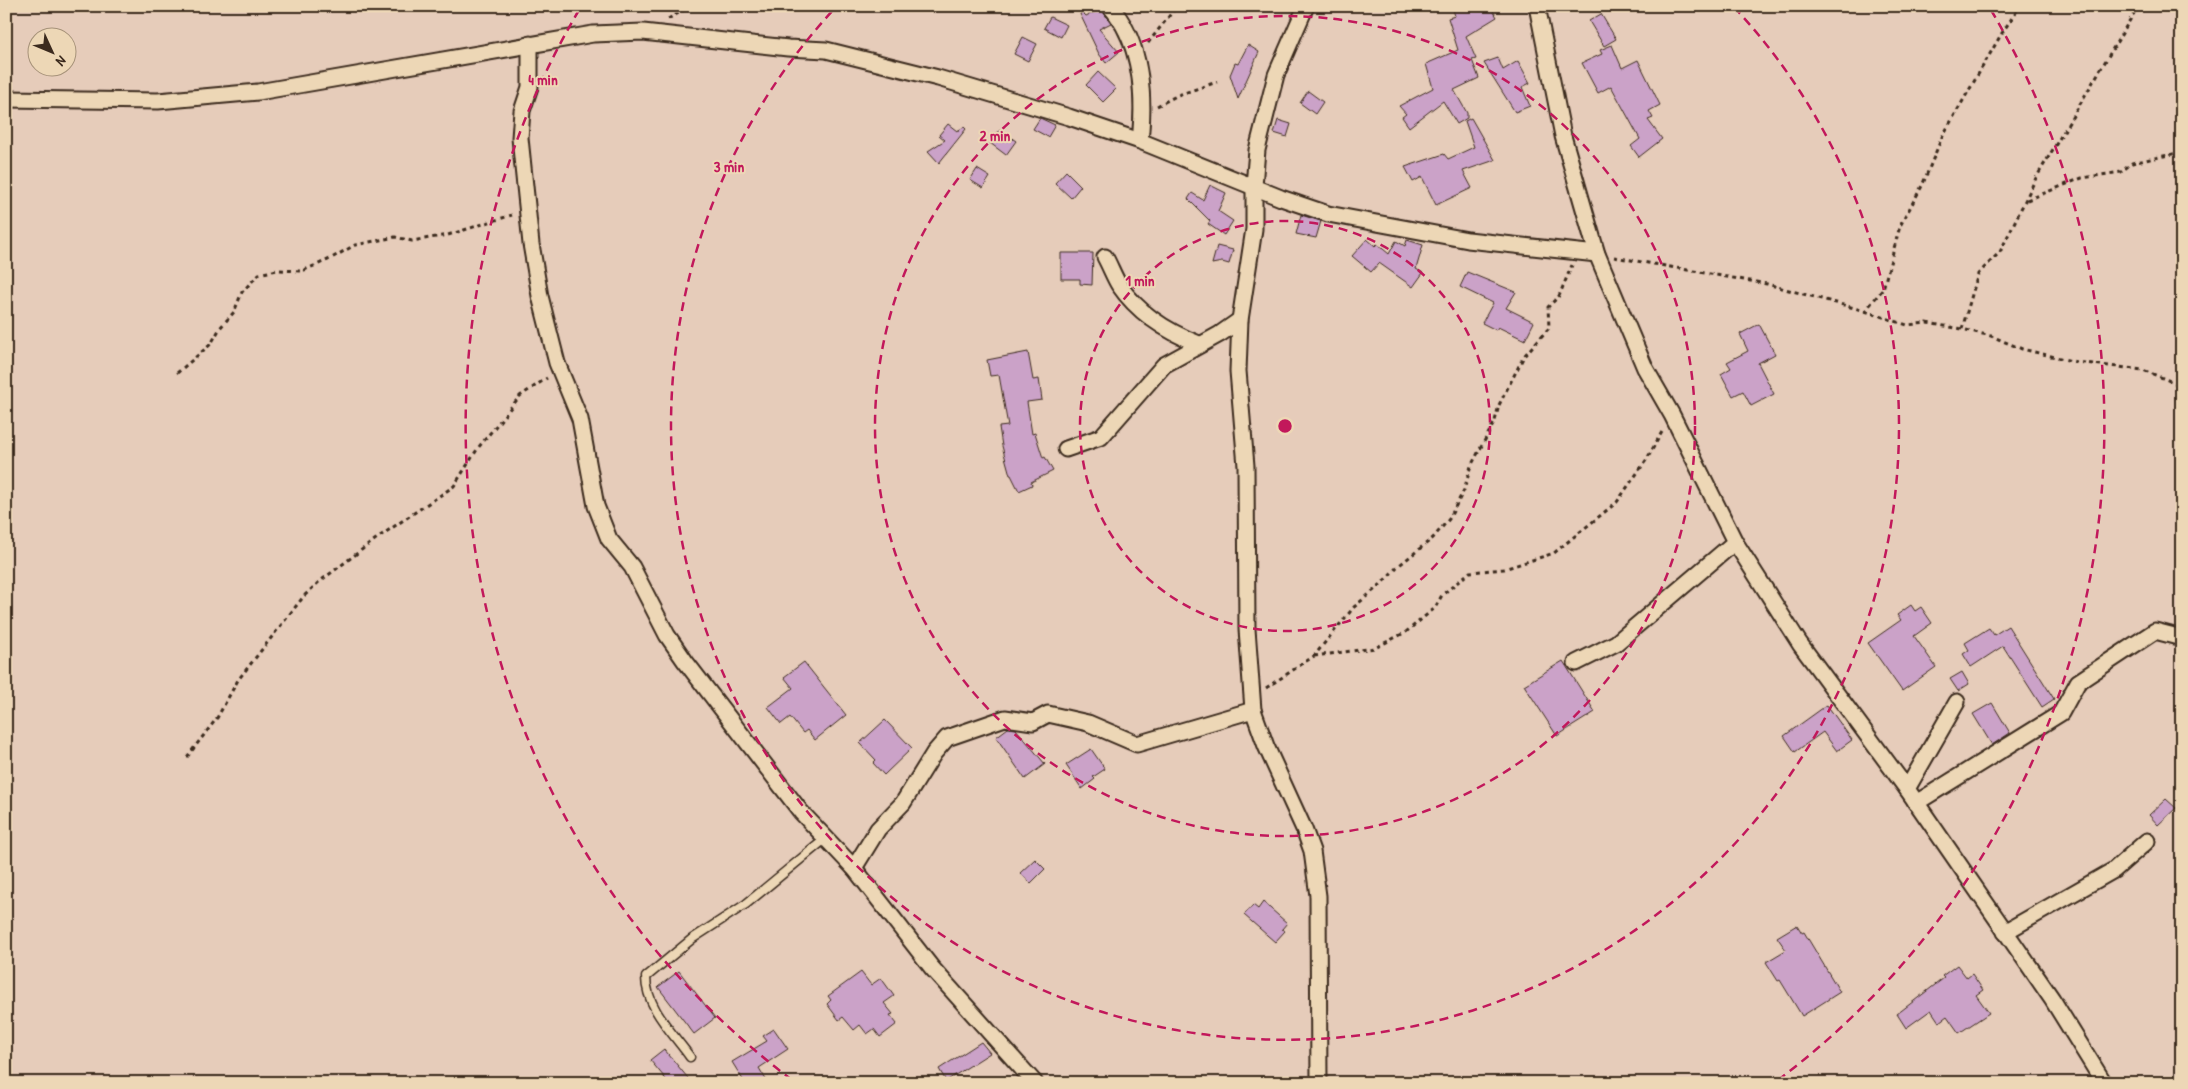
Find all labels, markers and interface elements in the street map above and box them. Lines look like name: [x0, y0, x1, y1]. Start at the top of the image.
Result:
north arrow: [28, 28, 78, 78]
text: N: [52, 52, 71, 71]
text: 4 min: [528, 69, 558, 90]
text: 2 min: [980, 125, 1011, 146]
text: 3 min: [714, 156, 744, 177]
text: 1 min: [1125, 270, 1155, 291]
centre of rings: [1276, 417, 1294, 435]

